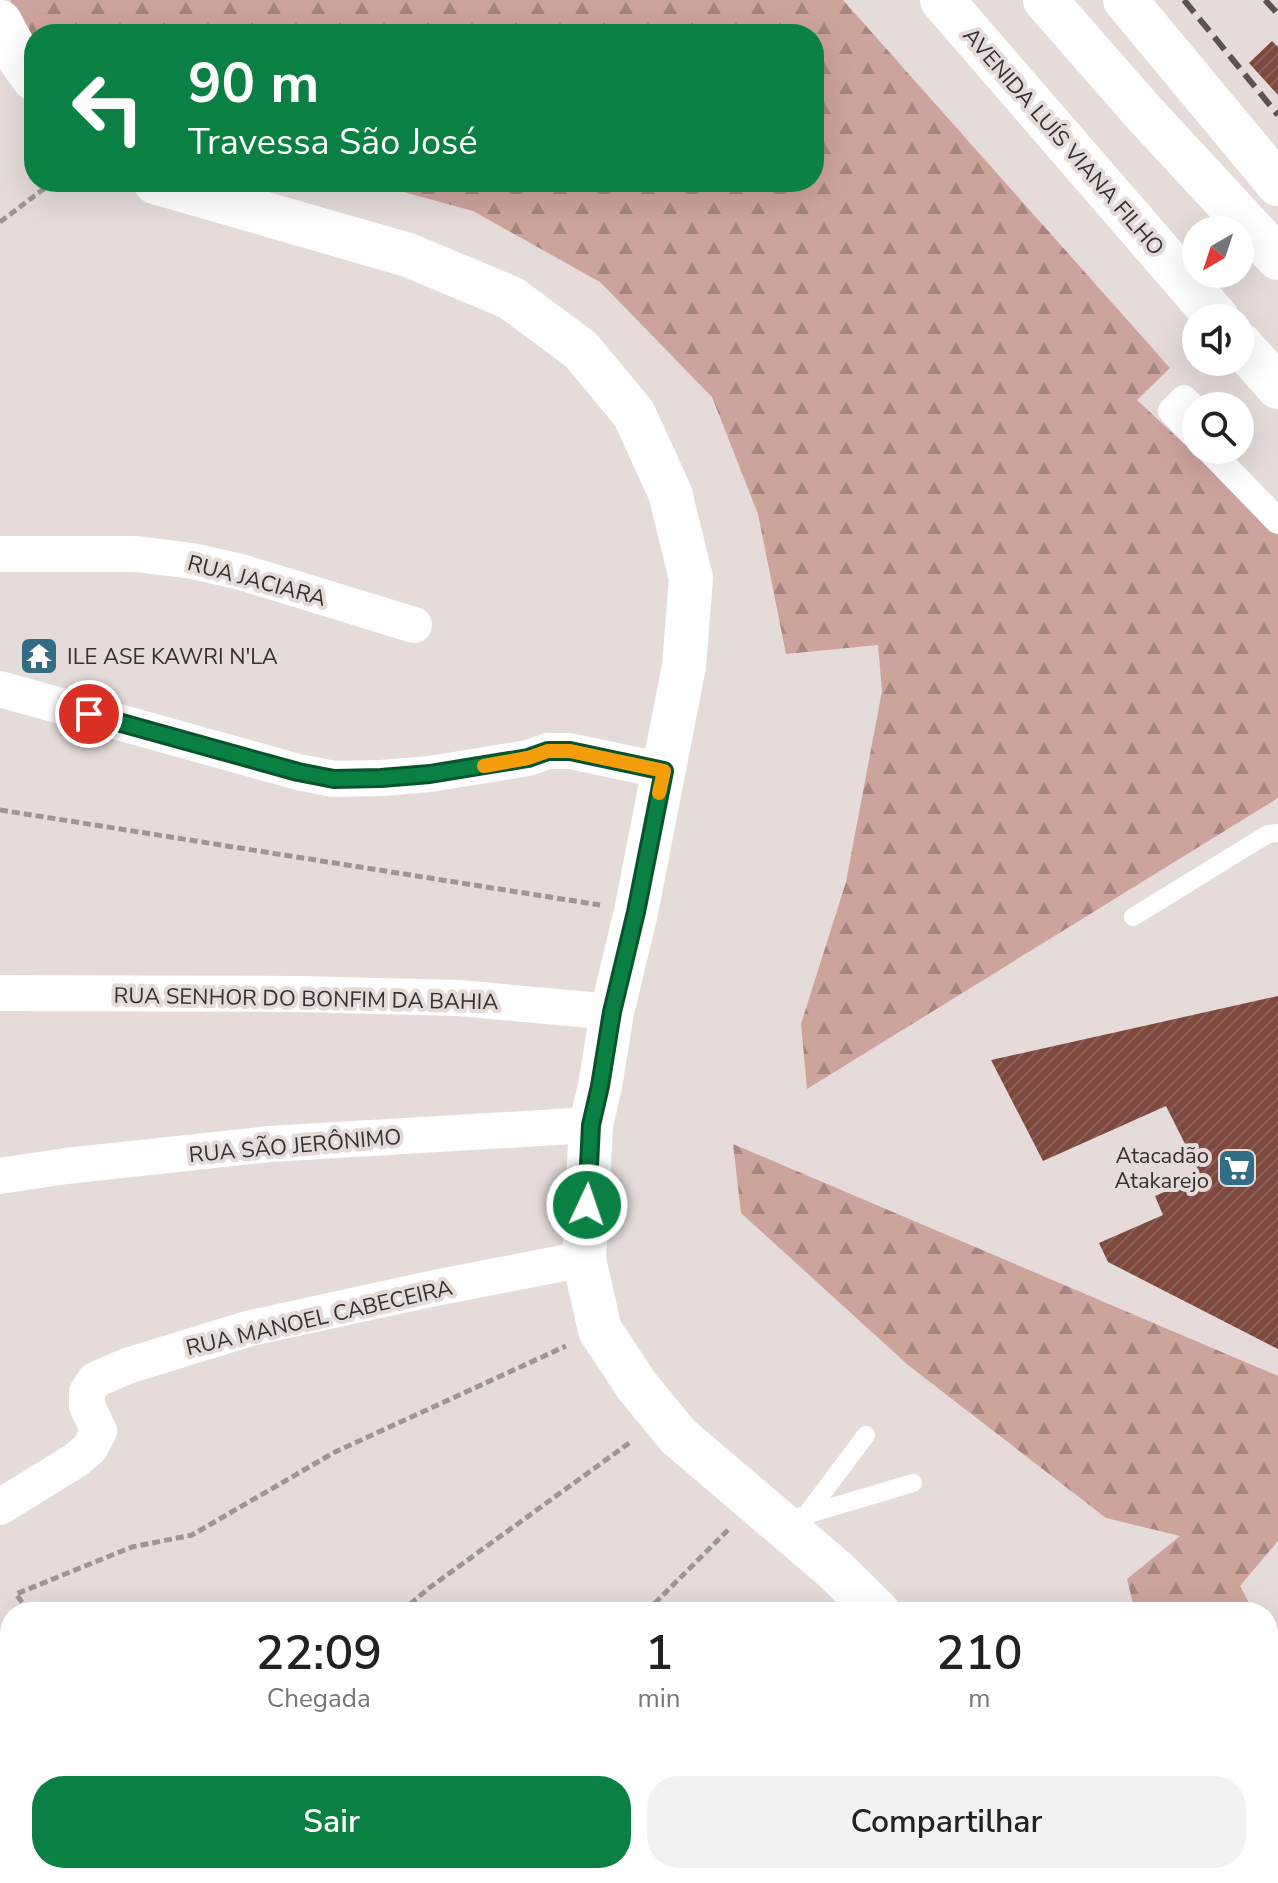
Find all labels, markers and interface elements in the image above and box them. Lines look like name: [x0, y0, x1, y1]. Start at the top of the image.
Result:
street label: AVENIDA LUÍS VIANA FILHO: [956, 21, 1171, 262]
text: 90 m: [188, 45, 319, 122]
icon: left: [56, 56, 160, 160]
text: Travessa São José: [188, 118, 478, 167]
north arrow: [1182, 216, 1254, 288]
map controls: [1182, 216, 1254, 464]
button: sound: [1182, 304, 1254, 376]
button: search: [1182, 392, 1254, 464]
street label: RUA JACIARA: [184, 548, 329, 614]
temple icon: ILE ASE KAWRI N'LA: [18, 635, 60, 677]
place label: ILE ASE KAWRI N'LA: [67, 642, 278, 672]
pin: [55, 680, 123, 748]
icon: arrive: [67, 692, 111, 736]
street label: RUA SENHOR DO BONFIM DA BAHIA: [113, 981, 499, 1017]
street label: RUA SÃO JERÔNIMO: [188, 1122, 403, 1170]
place label: Atacadão Atakarejo: [1114, 1141, 1209, 1196]
supermarket icon: Atacadão Atakarejo: [1216, 1147, 1258, 1189]
position arrow: [545, 1163, 629, 1247]
street label: RUA MANOEL CABECEIRA: [183, 1273, 455, 1363]
text: 22:09: [255, 1620, 382, 1686]
text: 1: [645, 1620, 673, 1686]
text: 210: [936, 1620, 1023, 1686]
text: Chegada: [267, 1681, 371, 1716]
text: min: [638, 1681, 681, 1716]
text: m: [968, 1681, 990, 1716]
button: Sair: [32, 1776, 631, 1868]
button: Compartilhar: [647, 1776, 1246, 1868]

